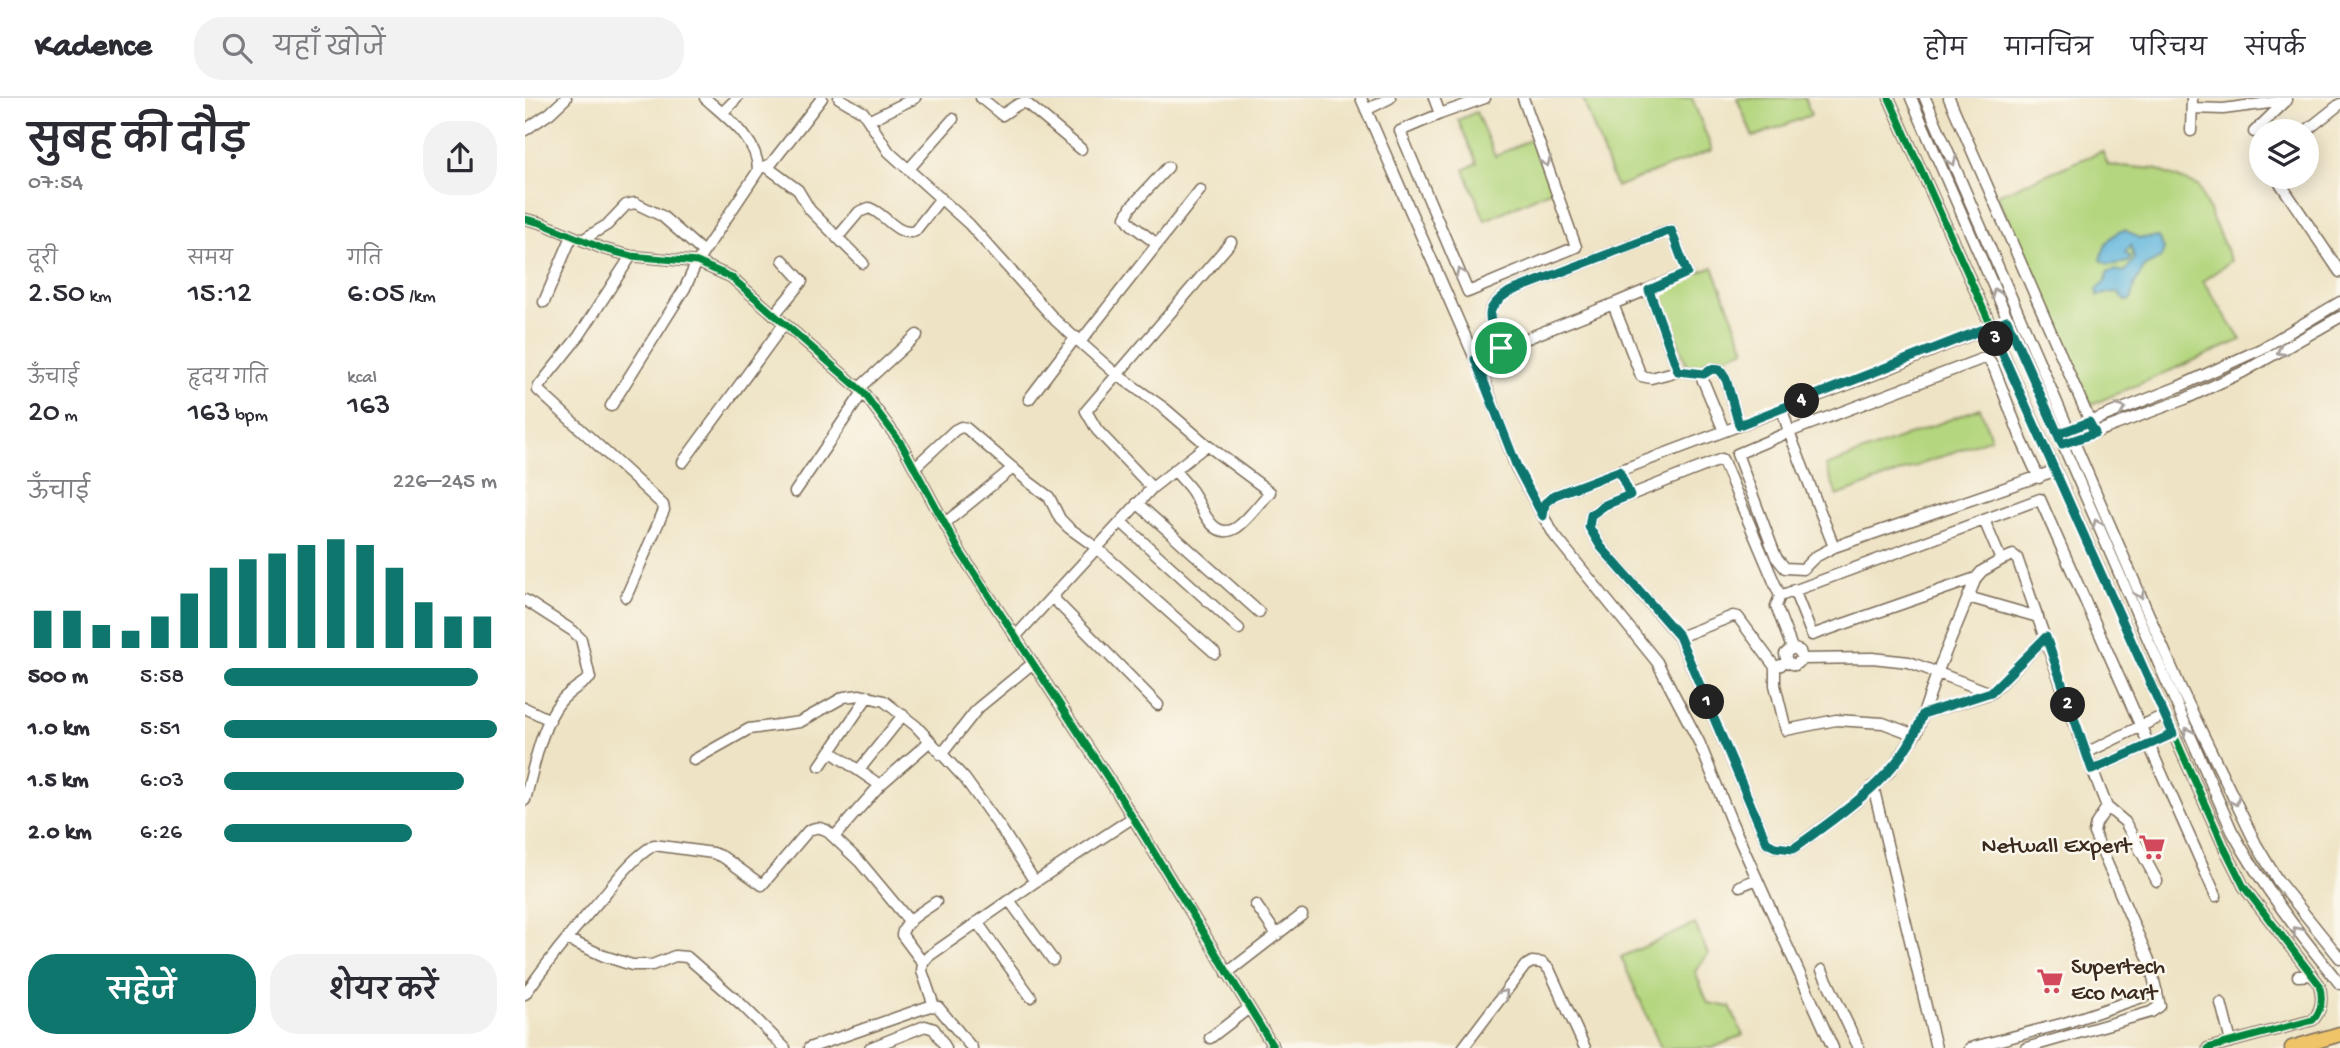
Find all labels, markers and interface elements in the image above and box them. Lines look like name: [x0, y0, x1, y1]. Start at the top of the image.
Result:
search box: [194, 17, 684, 80]
text: Kadence: [35, 29, 152, 67]
icon: search: [218, 29, 256, 67]
text: यहाँ खोजें: [274, 35, 385, 66]
text: होम: [1924, 36, 1967, 65]
text: मानचित्र: [2005, 36, 2093, 65]
text: परिचय: [2131, 36, 2207, 65]
text: संपर्क: [2245, 36, 2305, 65]
map controls: [2249, 119, 2319, 189]
button: layers: [2249, 119, 2319, 189]
button: share: [423, 121, 497, 195]
text: सुबह की दौड़: [28, 122, 248, 166]
one-way arrow: [1943, 154, 1957, 166]
one-way arrow: [1538, 156, 1552, 168]
text: 07:54: [28, 170, 83, 197]
text: दूरी: [28, 249, 58, 272]
text: समय: [188, 249, 233, 272]
text: गति: [347, 249, 382, 272]
one-way arrow: [1454, 268, 1468, 280]
text: 2.50: [28, 278, 85, 313]
text: 15:12: [188, 278, 252, 313]
text: 6:05: [347, 278, 405, 313]
text: km: [85, 286, 111, 309]
text: /km: [405, 286, 436, 309]
one-way arrow: [1990, 288, 2004, 300]
pin: [1471, 318, 1531, 378]
pin: 3: [1979, 322, 2013, 356]
text: 3: [1991, 327, 2000, 350]
icon: arrive: [1482, 329, 1520, 367]
one-way arrow: [2276, 343, 2288, 356]
text: kcal: [347, 367, 377, 390]
text: ऊँचाई: [28, 368, 79, 391]
text: हृदय गति: [188, 368, 268, 391]
pin: 4: [1785, 384, 1819, 418]
text: 4: [1797, 389, 1806, 412]
text: 163: [347, 390, 390, 425]
text: 20: [28, 397, 60, 432]
text: 163: [188, 397, 231, 432]
one-way arrow: [2115, 404, 2127, 418]
text: m: [60, 405, 78, 428]
text: bpm: [231, 405, 268, 428]
text: 226–245 m: [393, 469, 497, 496]
text: ऊँचाई: [28, 480, 90, 507]
one-way arrow: [2091, 519, 2105, 531]
one-way arrow: [2131, 588, 2145, 600]
text: 500 m: [28, 664, 88, 691]
text: 5:58: [140, 664, 184, 691]
pin: 1: [1689, 684, 1725, 720]
pin: 2: [2051, 688, 2085, 722]
text: 1: [1703, 690, 1710, 713]
text: 2: [2063, 693, 2072, 716]
text: 1.0 km: [28, 716, 90, 743]
text: 5:51: [140, 716, 181, 743]
one-way arrow: [2182, 727, 2196, 739]
text: 1.5 km: [28, 768, 89, 795]
text: 6:03: [140, 768, 184, 795]
one-way arrow: [2227, 794, 2241, 806]
text: 2.0 km: [28, 820, 92, 847]
text: 6:26: [140, 820, 182, 847]
supermarket icon: Netwall Expert: [2137, 832, 2167, 862]
place label: Netwall Expert: [1981, 834, 2133, 861]
one-way arrow: [2292, 927, 2305, 939]
button: सहेजें: [28, 954, 256, 1034]
button: शेयर करें: [270, 954, 497, 1034]
place label: Supertech Eco Mart: [2071, 955, 2165, 1008]
supermarket icon: Supertech Eco Mart: [2035, 966, 2065, 996]
one-way arrow: [1496, 989, 1509, 1001]

